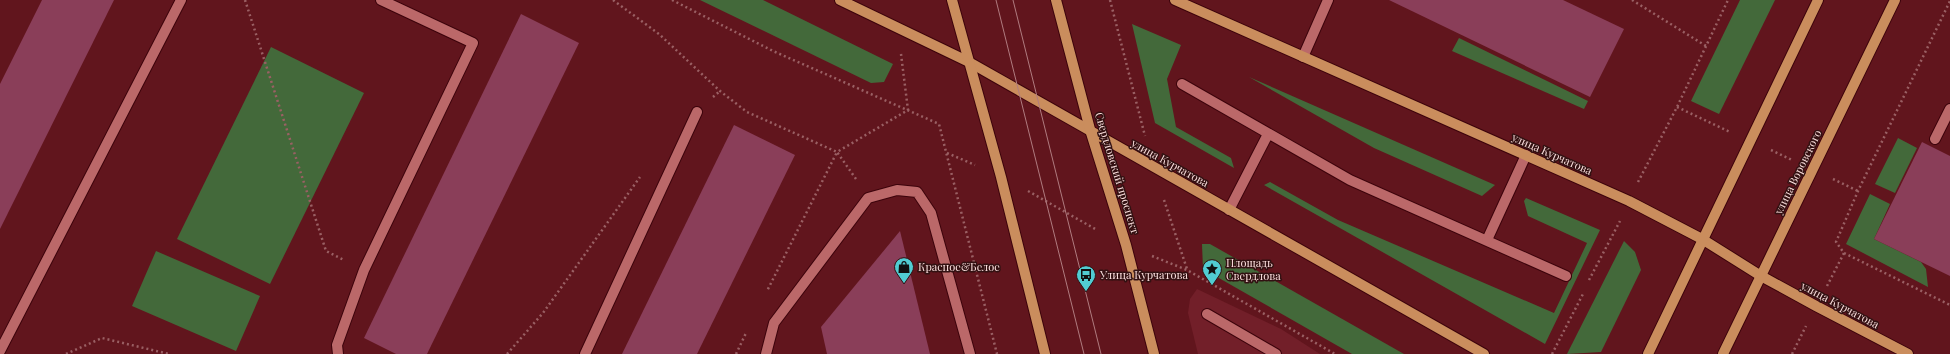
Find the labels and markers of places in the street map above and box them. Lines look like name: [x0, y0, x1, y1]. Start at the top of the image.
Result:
place label: Площадь Свердлова: [1226, 255, 1281, 283]
shop icon: Красное&Белое: [893, 256, 915, 284]
place icon: Площадь Свердлова: [1201, 258, 1223, 286]
place label: Красное&Белое: [918, 259, 1000, 274]
bus stop icon: Улица Курчатова: [1075, 264, 1097, 292]
place label: Улица Курчатова: [1099, 267, 1189, 282]

